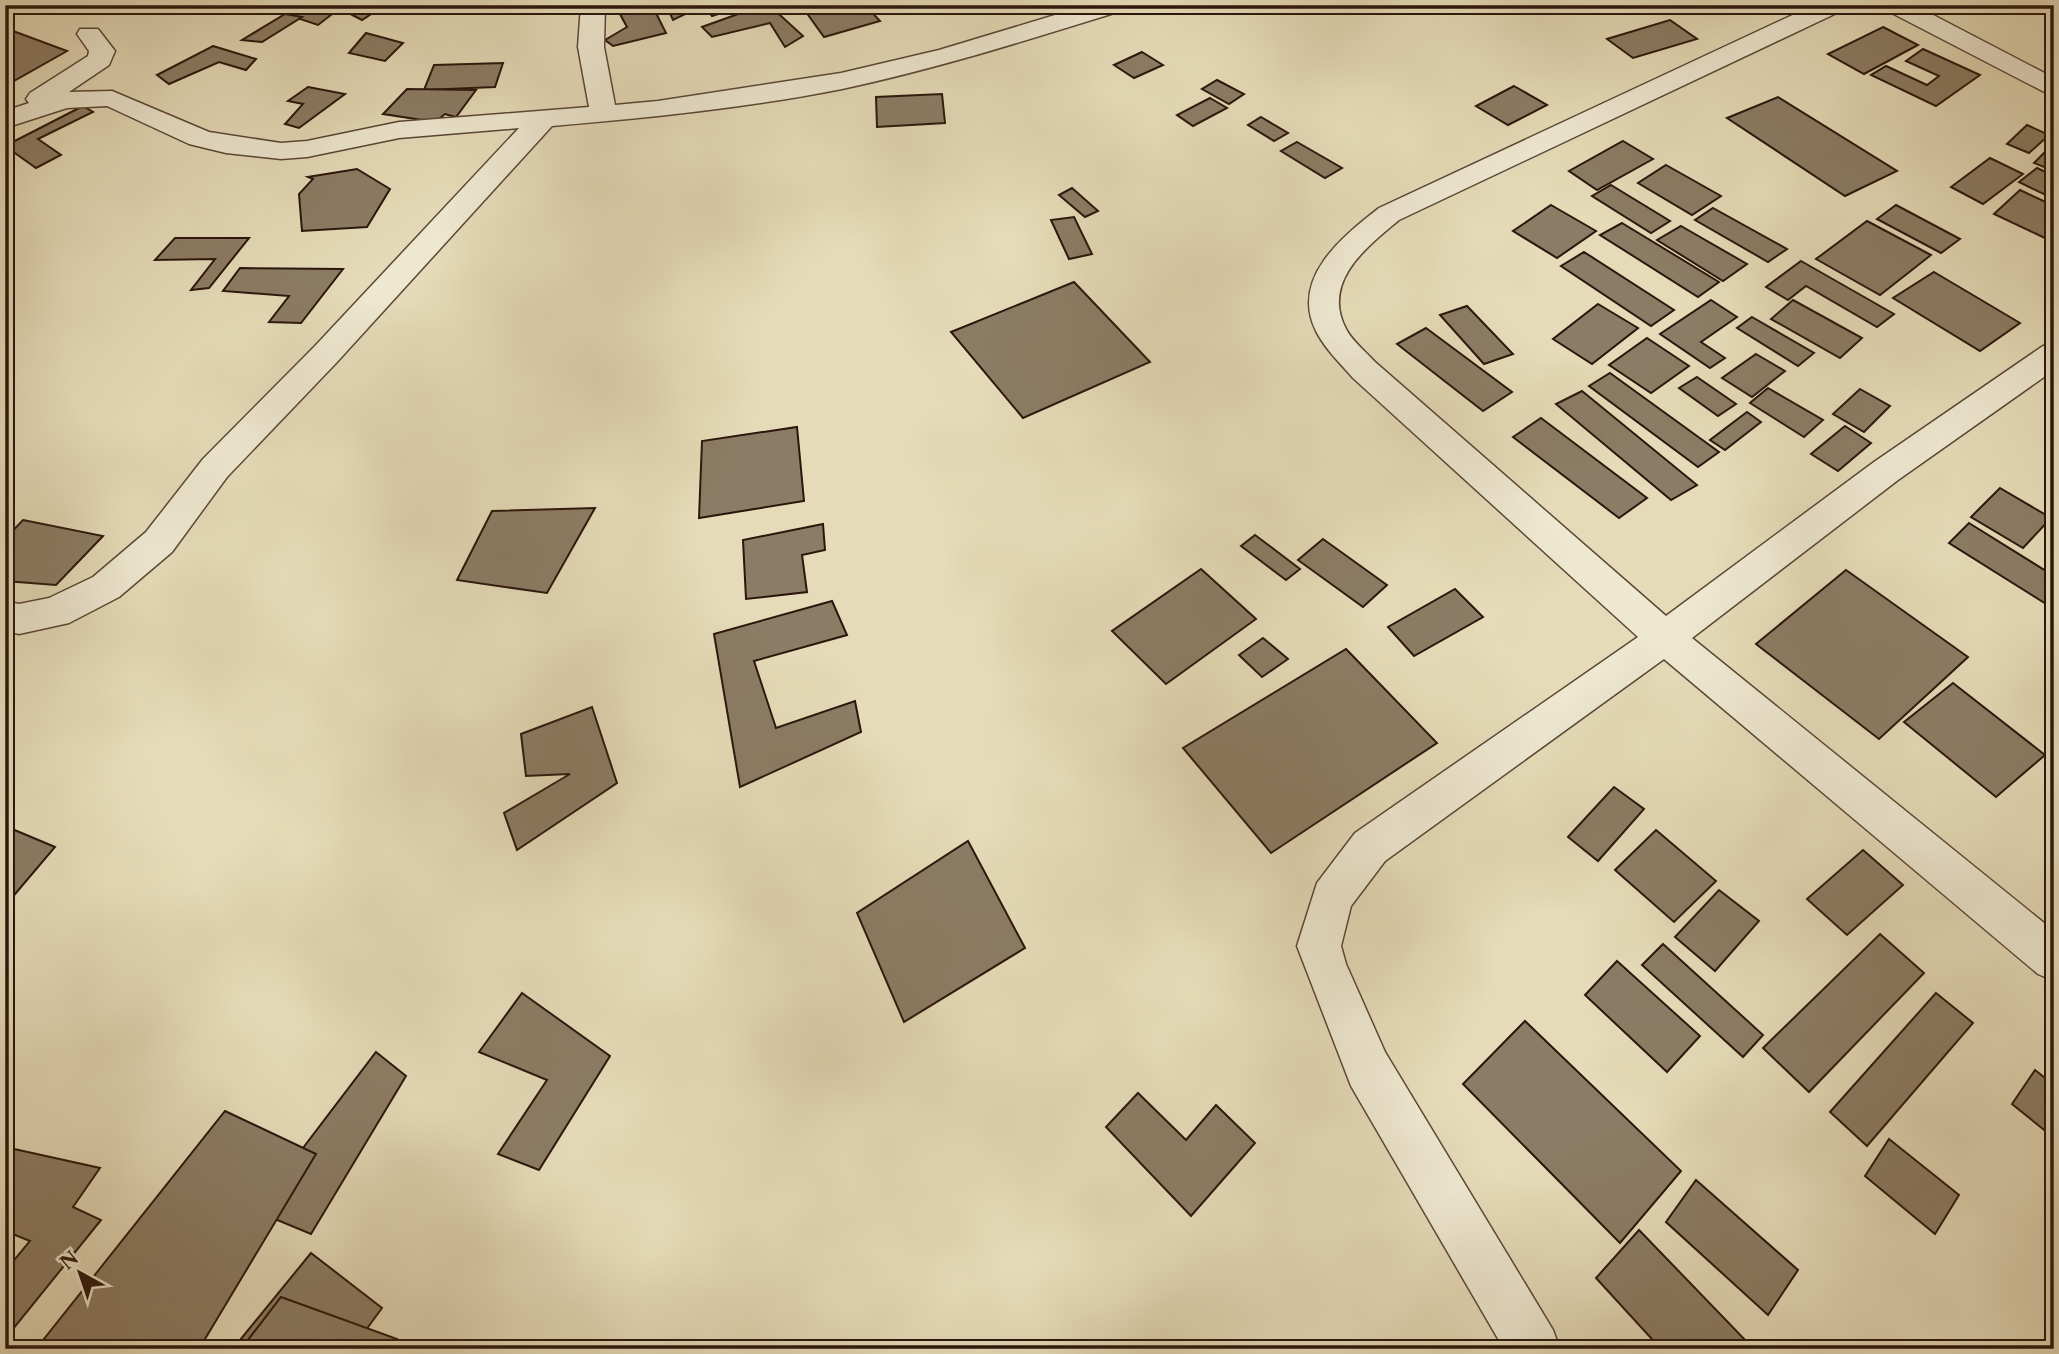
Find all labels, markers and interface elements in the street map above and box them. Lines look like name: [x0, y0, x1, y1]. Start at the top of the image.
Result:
north arrow: [46, 1238, 116, 1308]
text: N: [56, 1246, 83, 1274]

